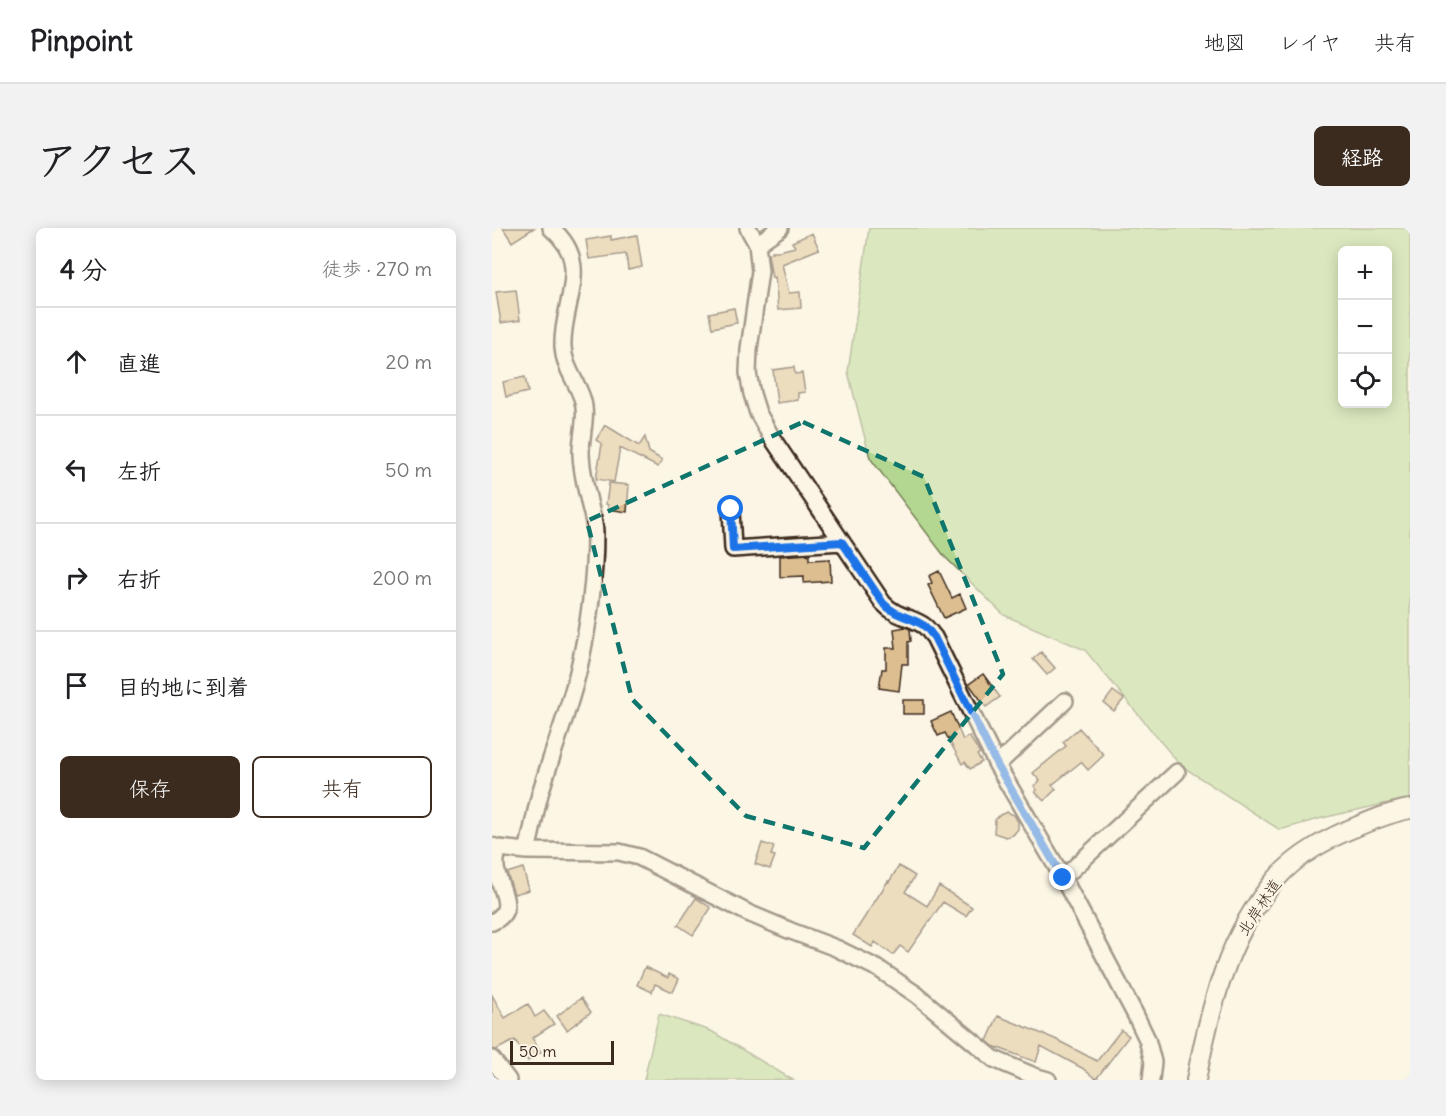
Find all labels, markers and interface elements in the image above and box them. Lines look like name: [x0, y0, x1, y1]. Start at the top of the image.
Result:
text: Pinpoint: [30, 23, 133, 59]
text: 地図: [1204, 29, 1246, 56]
text: レイヤ: [1279, 29, 1341, 56]
text: 共有: [1374, 29, 1416, 56]
button: 経路: [1314, 126, 1410, 186]
text: アクセス: [36, 134, 201, 186]
map controls: [1338, 246, 1392, 408]
button: +: [1338, 246, 1392, 300]
text: 4 分: [60, 253, 107, 286]
text: 徒歩 · 270 m: [322, 256, 432, 281]
button: −: [1338, 300, 1392, 354]
icon: ahead: [60, 345, 93, 378]
text: 直進: [117, 349, 161, 377]
text: 20 m: [386, 349, 432, 374]
button: locate: [1338, 354, 1392, 408]
icon: left: [60, 453, 93, 486]
text: 左折: [117, 457, 161, 485]
text: 50 m: [385, 457, 432, 482]
route start: [717, 495, 743, 521]
icon: right: [60, 561, 93, 594]
text: 右折: [117, 565, 161, 593]
text: 200 m: [372, 565, 432, 590]
icon: arrive: [60, 669, 93, 702]
text: 目的地に到着: [117, 673, 249, 701]
button: 保存: [60, 756, 240, 818]
button: 共有: [252, 756, 432, 818]
route end: [1049, 864, 1075, 890]
street label: 北岸林道: [1233, 875, 1285, 939]
scale bar: [510, 1038, 614, 1066]
text: 50 m: [519, 1041, 557, 1061]

